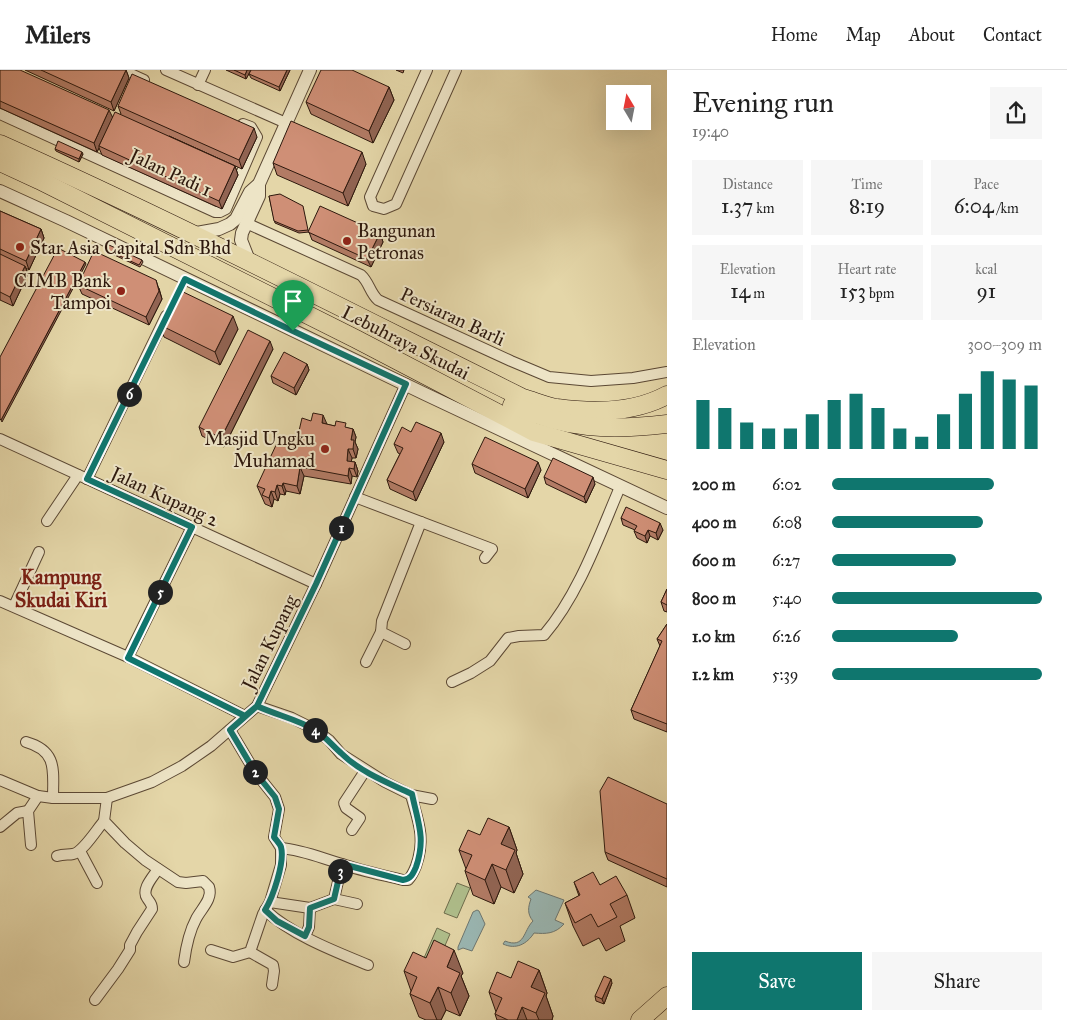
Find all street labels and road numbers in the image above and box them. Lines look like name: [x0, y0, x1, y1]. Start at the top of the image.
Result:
street label: Jalan Padi 1: [124, 143, 215, 202]
street label: Persiaran Barli: [397, 282, 509, 351]
street label: Lebuhraya Skudai: [338, 300, 474, 385]
street label: Jalan Kupang 2: [105, 461, 223, 533]
street label: Jalan Kupang: [236, 591, 303, 696]

